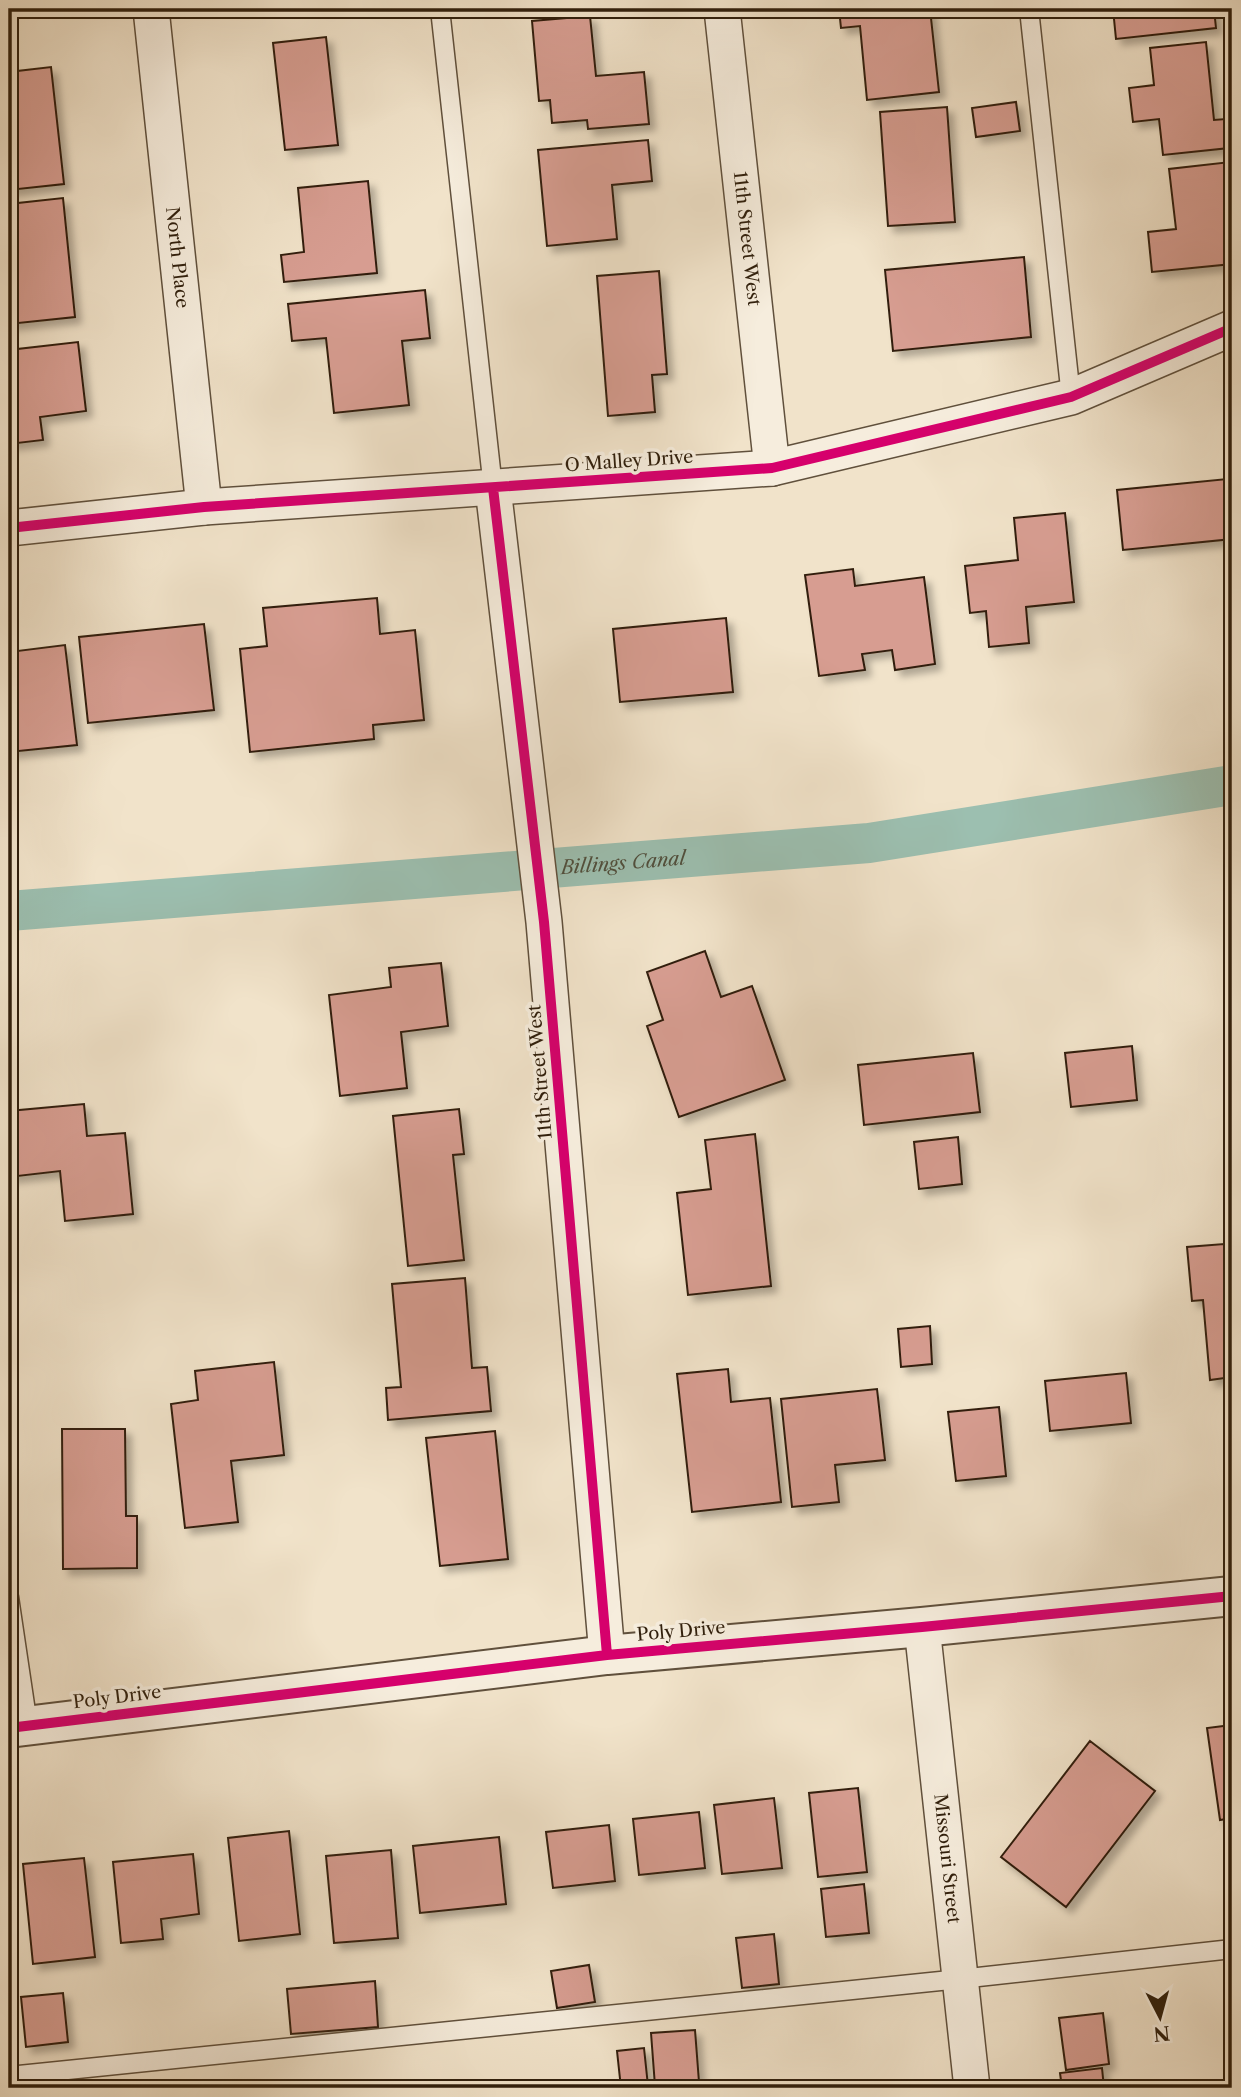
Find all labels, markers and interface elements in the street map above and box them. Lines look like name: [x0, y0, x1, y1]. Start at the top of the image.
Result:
street label: 11th Street West: [729, 170, 765, 308]
street label: North Place: [161, 206, 194, 309]
street label: O Malley Drive: [564, 446, 694, 476]
water label: Billings Canal: [558, 846, 688, 879]
street label: 11th Street West: [523, 1003, 557, 1140]
street label: Poly Drive: [636, 1616, 726, 1646]
street label: Poly Drive: [72, 1681, 162, 1713]
street label: Missouri Street: [929, 1793, 965, 1925]
north arrow: [1126, 1982, 1196, 2052]
text: N: [1152, 2021, 1171, 2046]

